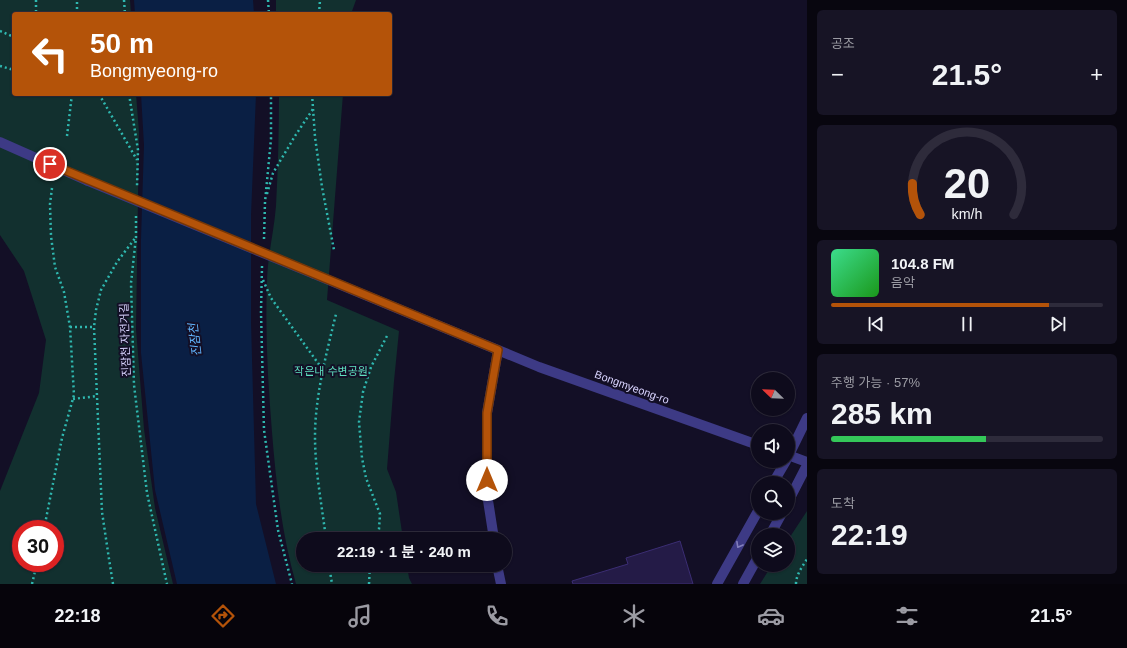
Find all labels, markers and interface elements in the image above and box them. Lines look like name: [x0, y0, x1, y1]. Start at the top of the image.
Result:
icon: left: [24, 28, 76, 80]
text: 50 m: [90, 28, 154, 59]
text: 공조: [831, 36, 855, 51]
text: 21.5°: [932, 58, 1002, 91]
text: Bongmyeong-ro: [90, 61, 218, 81]
text: −: [831, 62, 844, 87]
text: +: [1090, 62, 1103, 87]
pin: [33, 147, 67, 181]
icon: arrive: [39, 153, 61, 175]
text: 20: [944, 160, 990, 207]
text: km/h: [952, 206, 983, 222]
text: 104.8 FM: [891, 255, 954, 272]
text: 음악: [891, 275, 915, 290]
street label: 진잠천 자전거길: [118, 303, 132, 377]
icon: previous: [865, 313, 887, 335]
icon: pause: [956, 313, 978, 335]
icon: next: [1047, 313, 1069, 335]
water label: 진잠천: [186, 321, 204, 357]
park label: 작은내 수변공원: [294, 365, 368, 377]
street label: Bongmyeong-ro: [593, 368, 671, 406]
north arrow: [751, 372, 795, 416]
map controls: [751, 372, 795, 572]
text: 주행 가능 · 57%: [831, 375, 920, 390]
text: 285 km: [831, 397, 933, 430]
button: sound: [751, 424, 795, 468]
position arrow: [466, 459, 508, 501]
button: search: [751, 476, 795, 520]
text: 도착: [831, 496, 855, 511]
text: 22:19: [831, 518, 908, 551]
speed limit sign: 30: [12, 520, 64, 572]
button: layers: [751, 528, 795, 572]
one-way arrow: [736, 541, 744, 548]
text: 22:19 · 1 분 · 240 m: [337, 543, 471, 560]
icon: directions: [209, 602, 237, 630]
icon: music: [346, 602, 374, 630]
icon: phone: [483, 602, 511, 630]
icon: climate: [620, 602, 648, 630]
icon: car: [757, 602, 785, 630]
icon: filters: [893, 602, 921, 630]
text: 22:18: [54, 606, 100, 626]
text: 21.5°: [1030, 606, 1072, 626]

